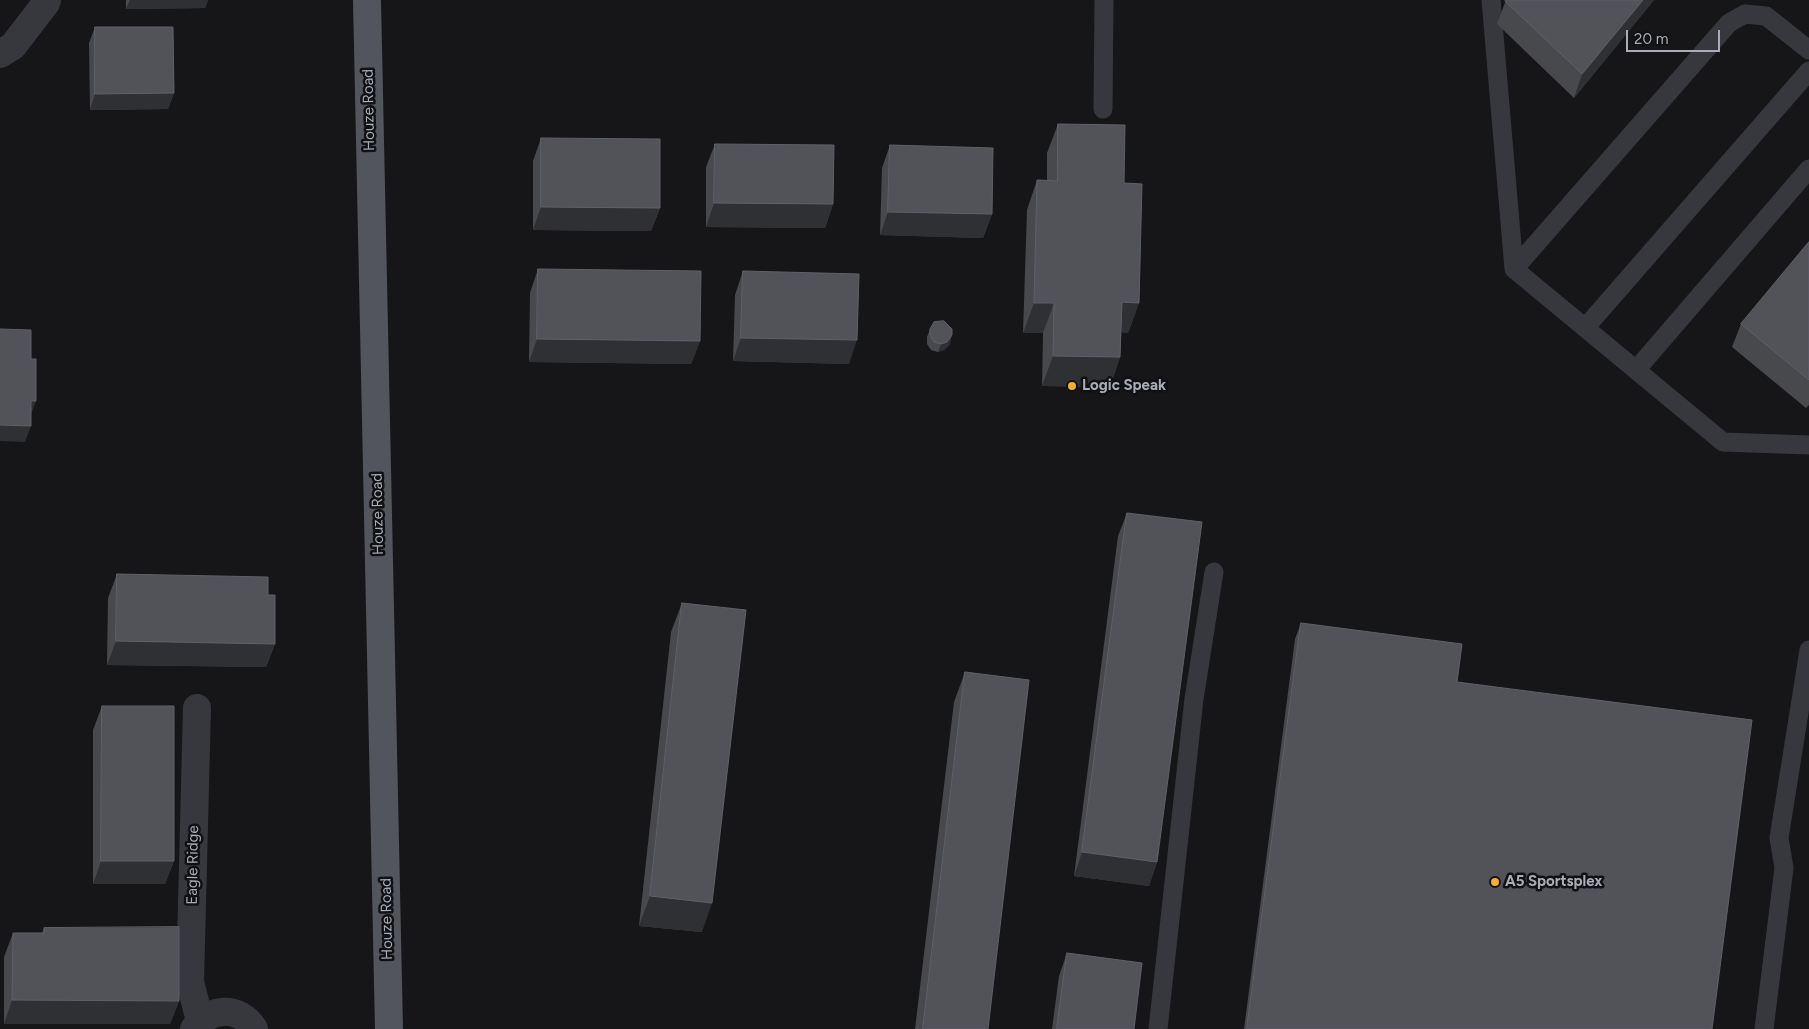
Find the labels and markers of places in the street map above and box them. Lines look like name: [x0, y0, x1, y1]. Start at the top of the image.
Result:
place label: Logic Speak: [1082, 377, 1166, 395]
marker: Logic Speak: [1066, 380, 1078, 392]
place label: A5 Sportsplex: [1505, 873, 1602, 891]
marker: A5 Sportsplex: [1489, 876, 1501, 888]

